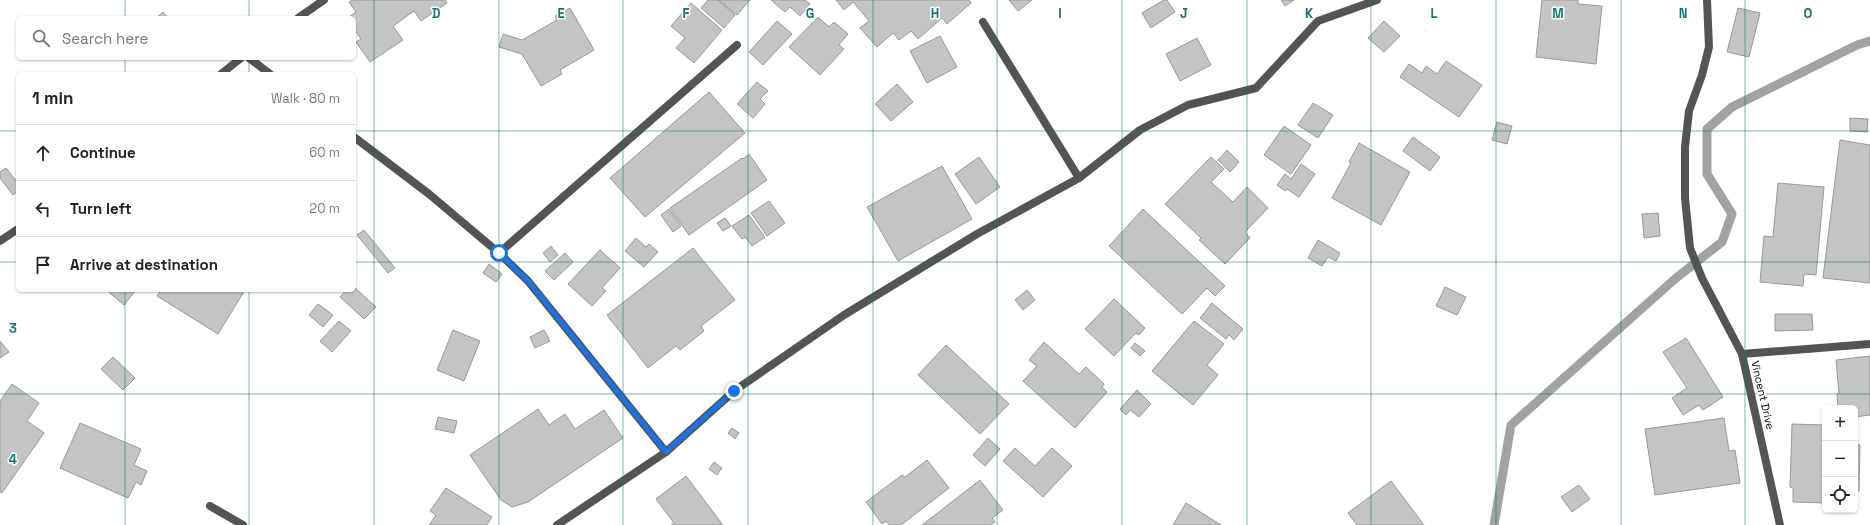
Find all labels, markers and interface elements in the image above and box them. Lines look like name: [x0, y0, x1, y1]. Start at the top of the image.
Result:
text: D: [432, 5, 441, 22]
text: E: [557, 5, 565, 22]
text: F: [683, 5, 690, 22]
text: G: [806, 5, 814, 22]
text: H: [931, 5, 939, 22]
text: I: [1058, 5, 1062, 22]
text: J: [1180, 5, 1188, 22]
text: K: [1305, 5, 1314, 22]
text: L: [1430, 5, 1438, 22]
text: M: [1552, 5, 1564, 22]
text: N: [1679, 5, 1687, 22]
text: O: [1804, 5, 1813, 22]
search box: [16, 16, 356, 60]
icon: search: [30, 27, 52, 49]
text: Search here: [62, 29, 148, 48]
text: 1 min: [32, 87, 74, 109]
text: Walk · 80 m: [271, 90, 340, 107]
icon: ahead: [32, 142, 54, 164]
text: Continue: [70, 143, 136, 162]
text: 60 m: [309, 144, 340, 161]
icon: left: [32, 198, 54, 220]
text: Turn left: [70, 199, 132, 218]
text: 20 m: [309, 200, 340, 217]
route start: [490, 244, 508, 262]
icon: arrive: [32, 254, 54, 276]
text: Arrive at destination: [70, 255, 218, 274]
text: 3: [9, 320, 17, 337]
street label: Vincent Drive: [1748, 359, 1778, 431]
route end: [725, 382, 743, 400]
map controls: [1822, 405, 1858, 513]
button: +: [1822, 405, 1858, 441]
button: −: [1822, 441, 1858, 477]
text: 4: [9, 451, 17, 468]
button: locate: [1822, 477, 1858, 513]

